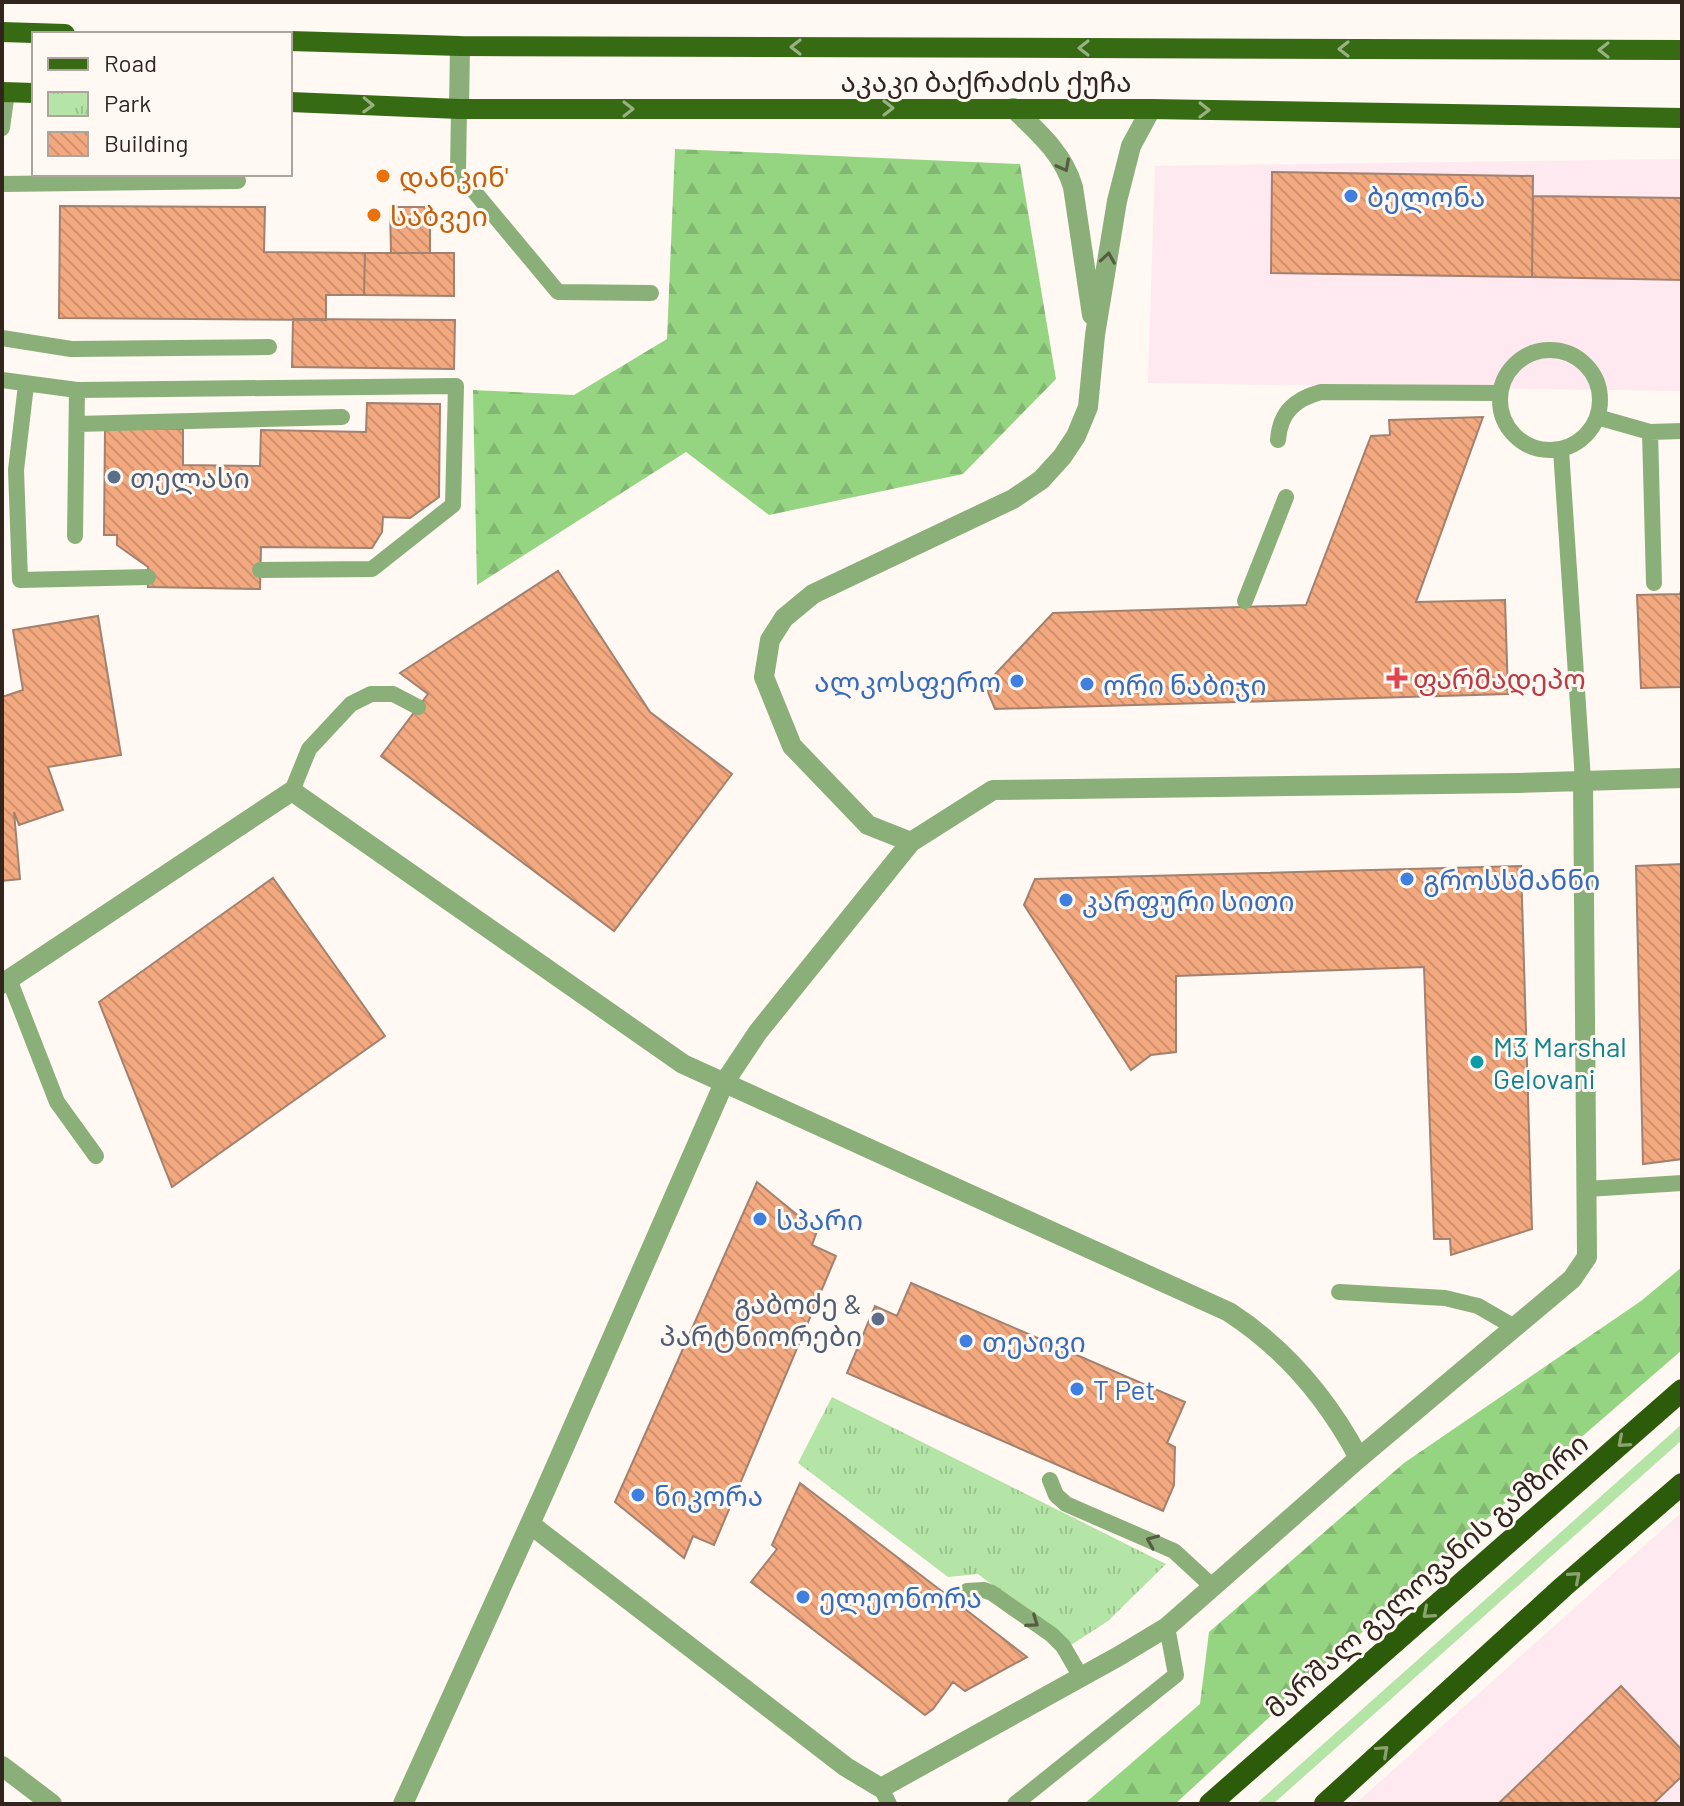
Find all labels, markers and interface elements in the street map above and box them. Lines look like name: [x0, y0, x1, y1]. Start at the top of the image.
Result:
legend: [32, 32, 292, 176]
one-way arrow: [789, 38, 802, 56]
one-way arrow: [1077, 39, 1090, 57]
one-way arrow: [1337, 40, 1350, 58]
one-way arrow: [1597, 41, 1610, 59]
text: Road: [104, 48, 157, 77]
street label: აკაკი ბაქრაძის ქუჩა: [840, 64, 1132, 99]
text: Park: [104, 88, 151, 117]
one-way arrow: [362, 97, 375, 114]
one-way arrow: [882, 99, 895, 117]
one-way arrow: [622, 100, 635, 118]
one-way arrow: [1198, 101, 1211, 119]
text: Building: [104, 128, 188, 157]
one-way arrow: [1055, 158, 1070, 172]
place label: დანკინ': [399, 159, 509, 194]
marker: დანკინ': [374, 167, 392, 185]
place label: ბელონა: [1367, 179, 1485, 214]
marker: ბელონა: [1342, 187, 1360, 205]
place label: საბვეი: [390, 198, 488, 233]
marker: საბვეი: [365, 206, 383, 224]
one-way arrow: [1099, 251, 1116, 265]
place label: თელასი: [130, 460, 250, 495]
marker: თელასი: [105, 468, 123, 486]
place label: ფარმადეპო: [1413, 661, 1586, 696]
place label: ალკოსფერო: [814, 664, 1001, 699]
place label: ორი ნაბიჯი: [1103, 667, 1267, 702]
marker: ფარმადეპო: [1388, 669, 1406, 687]
marker: ალკოსფერო: [1008, 672, 1026, 690]
marker: ორი ნაბიჯი: [1078, 675, 1096, 693]
place label: გროსსმანნი: [1423, 862, 1600, 897]
marker: გროსსმანნი: [1398, 870, 1416, 888]
place label: კარფური სითი: [1082, 883, 1295, 918]
marker: კარფური სითი: [1057, 891, 1075, 909]
place label: M3 Marshal Gelovani: [1493, 1029, 1627, 1095]
marker: M3 Marshal Gelovani: [1468, 1053, 1486, 1071]
place label: სპარი: [776, 1202, 863, 1236]
marker: სპარი: [751, 1210, 769, 1228]
place label: გაბოძე & პარტნიორები: [660, 1286, 862, 1353]
marker: გაბოძე & პარტნიორები: [869, 1310, 887, 1328]
place label: თეაივი: [982, 1324, 1086, 1359]
marker: თეაივი: [957, 1332, 975, 1350]
place label: T Pet: [1093, 1372, 1156, 1406]
marker: T Pet: [1068, 1380, 1086, 1398]
street label: მარშალ გელოვანის გამზირი: [1258, 1426, 1595, 1725]
one-way arrow: [1618, 1432, 1633, 1446]
place label: ნიკორა: [654, 1478, 763, 1513]
marker: ნიკორა: [629, 1486, 647, 1504]
one-way arrow: [1145, 1535, 1160, 1551]
one-way arrow: [1566, 1572, 1580, 1586]
place label: ელეონორა: [819, 1580, 982, 1615]
marker: ელეონორა: [794, 1588, 812, 1606]
one-way arrow: [1422, 1603, 1437, 1618]
one-way arrow: [1024, 1612, 1038, 1627]
one-way arrow: [1373, 1747, 1388, 1761]

